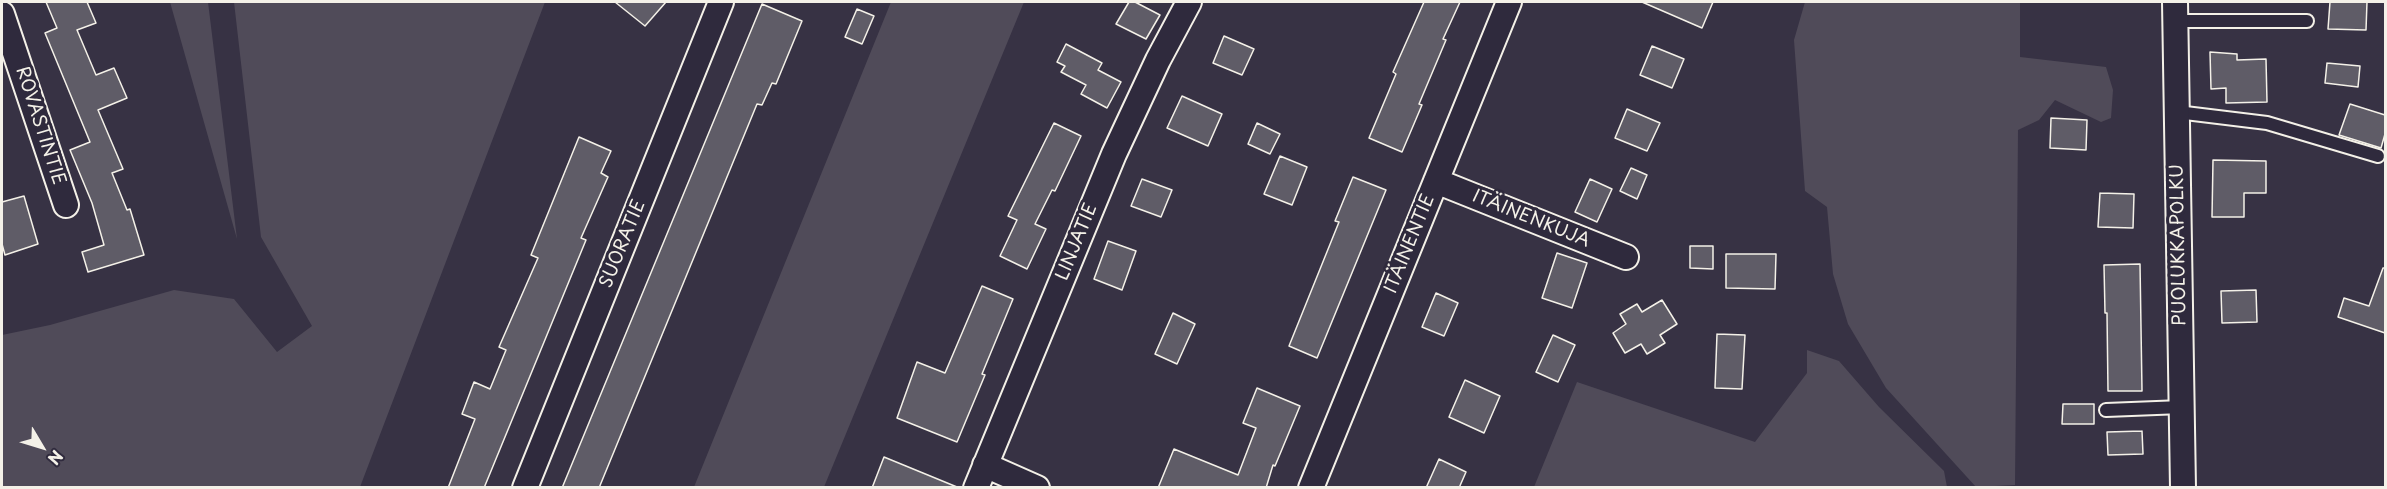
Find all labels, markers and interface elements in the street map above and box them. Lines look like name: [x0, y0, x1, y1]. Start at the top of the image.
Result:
street label: ROVASTINTIE: [11, 64, 69, 188]
street label: PUOLUKKAPOLKU: [2167, 164, 2191, 326]
street label: ITÄINENKUJA: [1469, 186, 1593, 252]
street label: ITÄINENTIE: [1380, 191, 1440, 297]
street label: SUORATIE: [596, 197, 650, 291]
street label: LINJATIE: [1052, 200, 1102, 284]
north arrow: [12, 417, 72, 477]
text: N: [43, 446, 70, 470]

